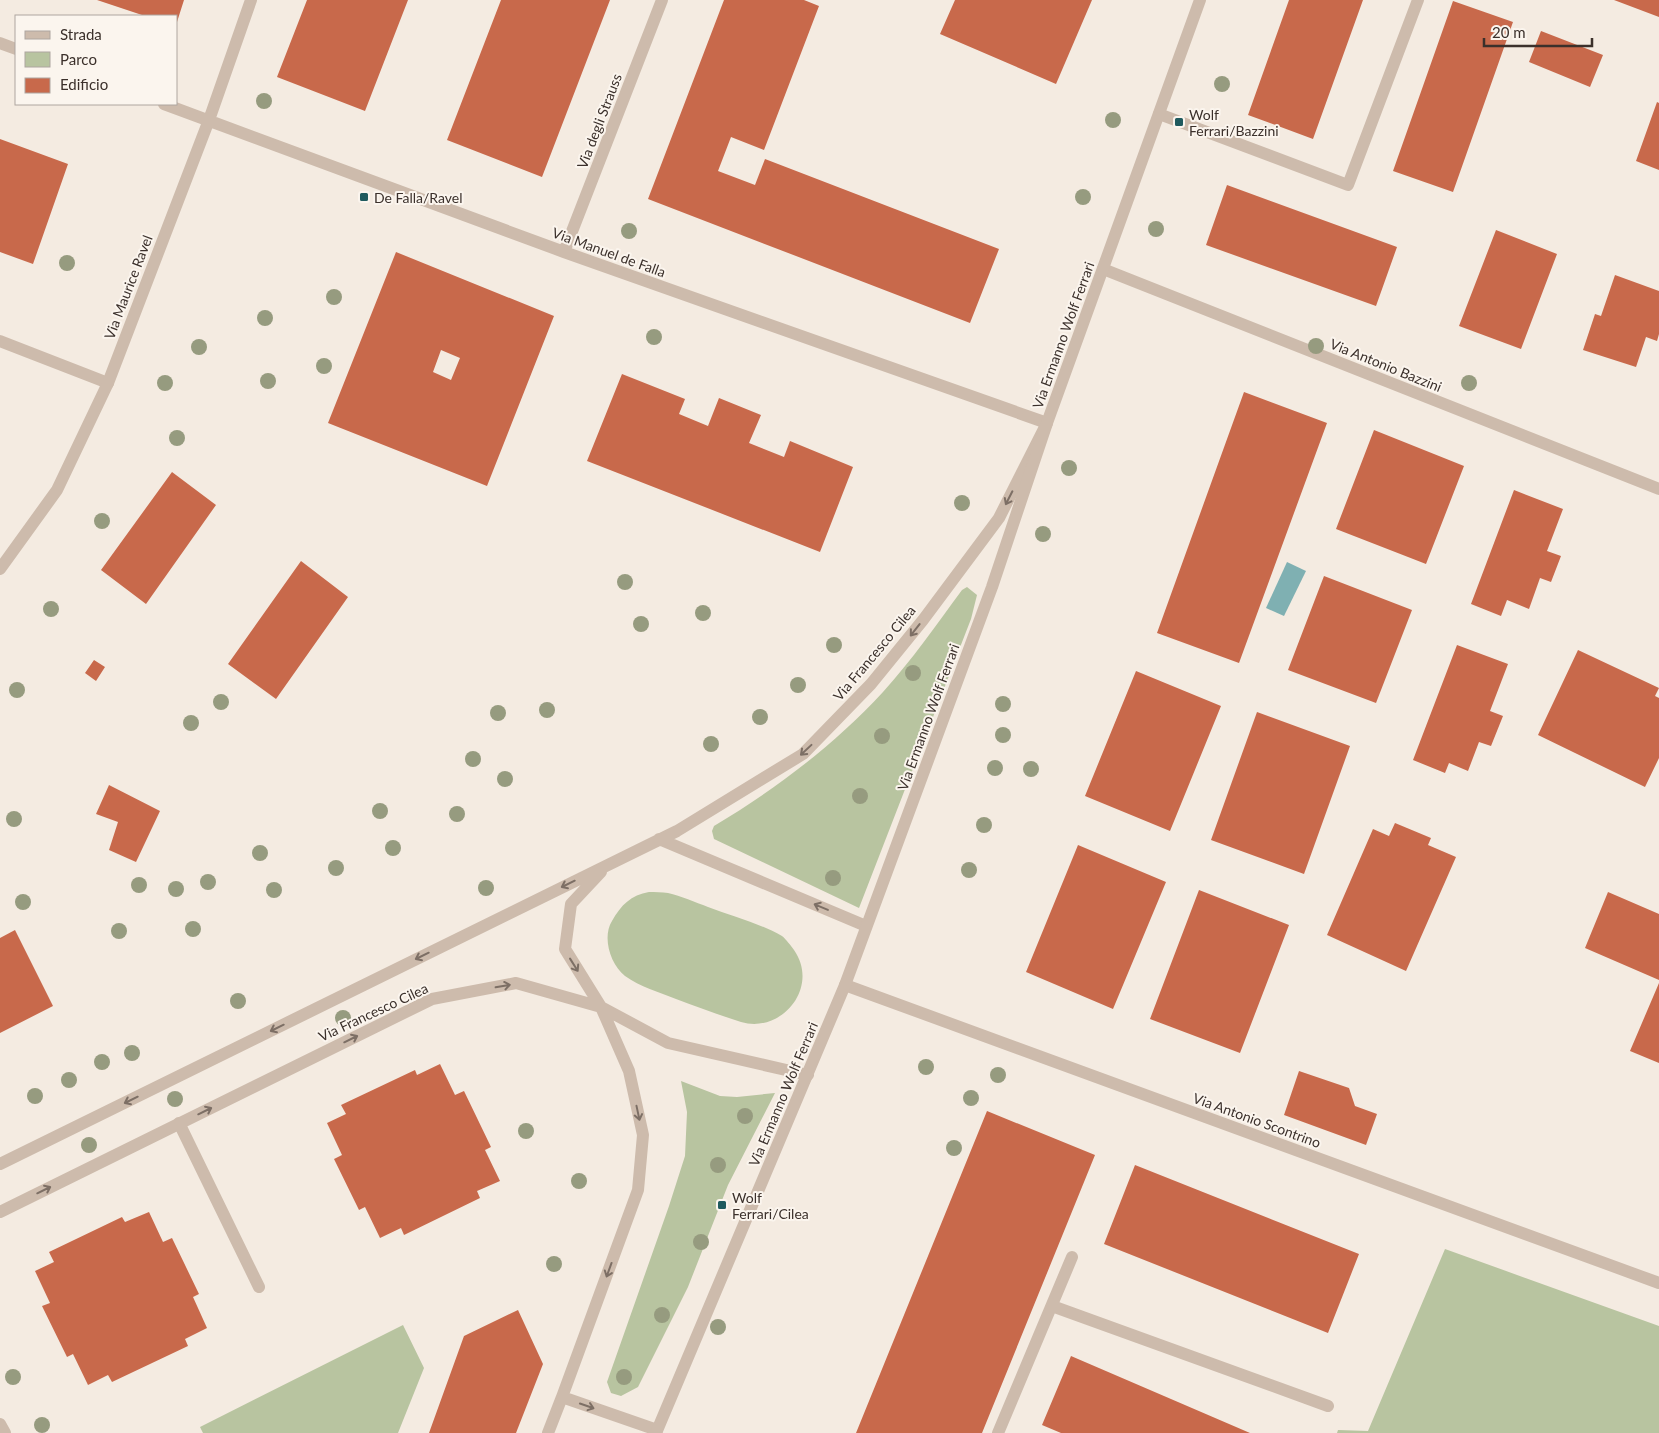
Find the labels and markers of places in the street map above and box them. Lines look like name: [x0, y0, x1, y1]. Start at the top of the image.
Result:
place label: Wolf Ferrari/Bazzini: [1189, 106, 1279, 139]
marker: Wolf Ferrari/Bazzini: [1173, 116, 1185, 128]
place label: De Falla/Ravel: [374, 189, 463, 206]
marker: De Falla/Ravel: [358, 191, 370, 203]
place label: Wolf Ferrari/Cilea: [732, 1189, 809, 1222]
marker: Wolf Ferrari/Cilea: [716, 1199, 728, 1211]

